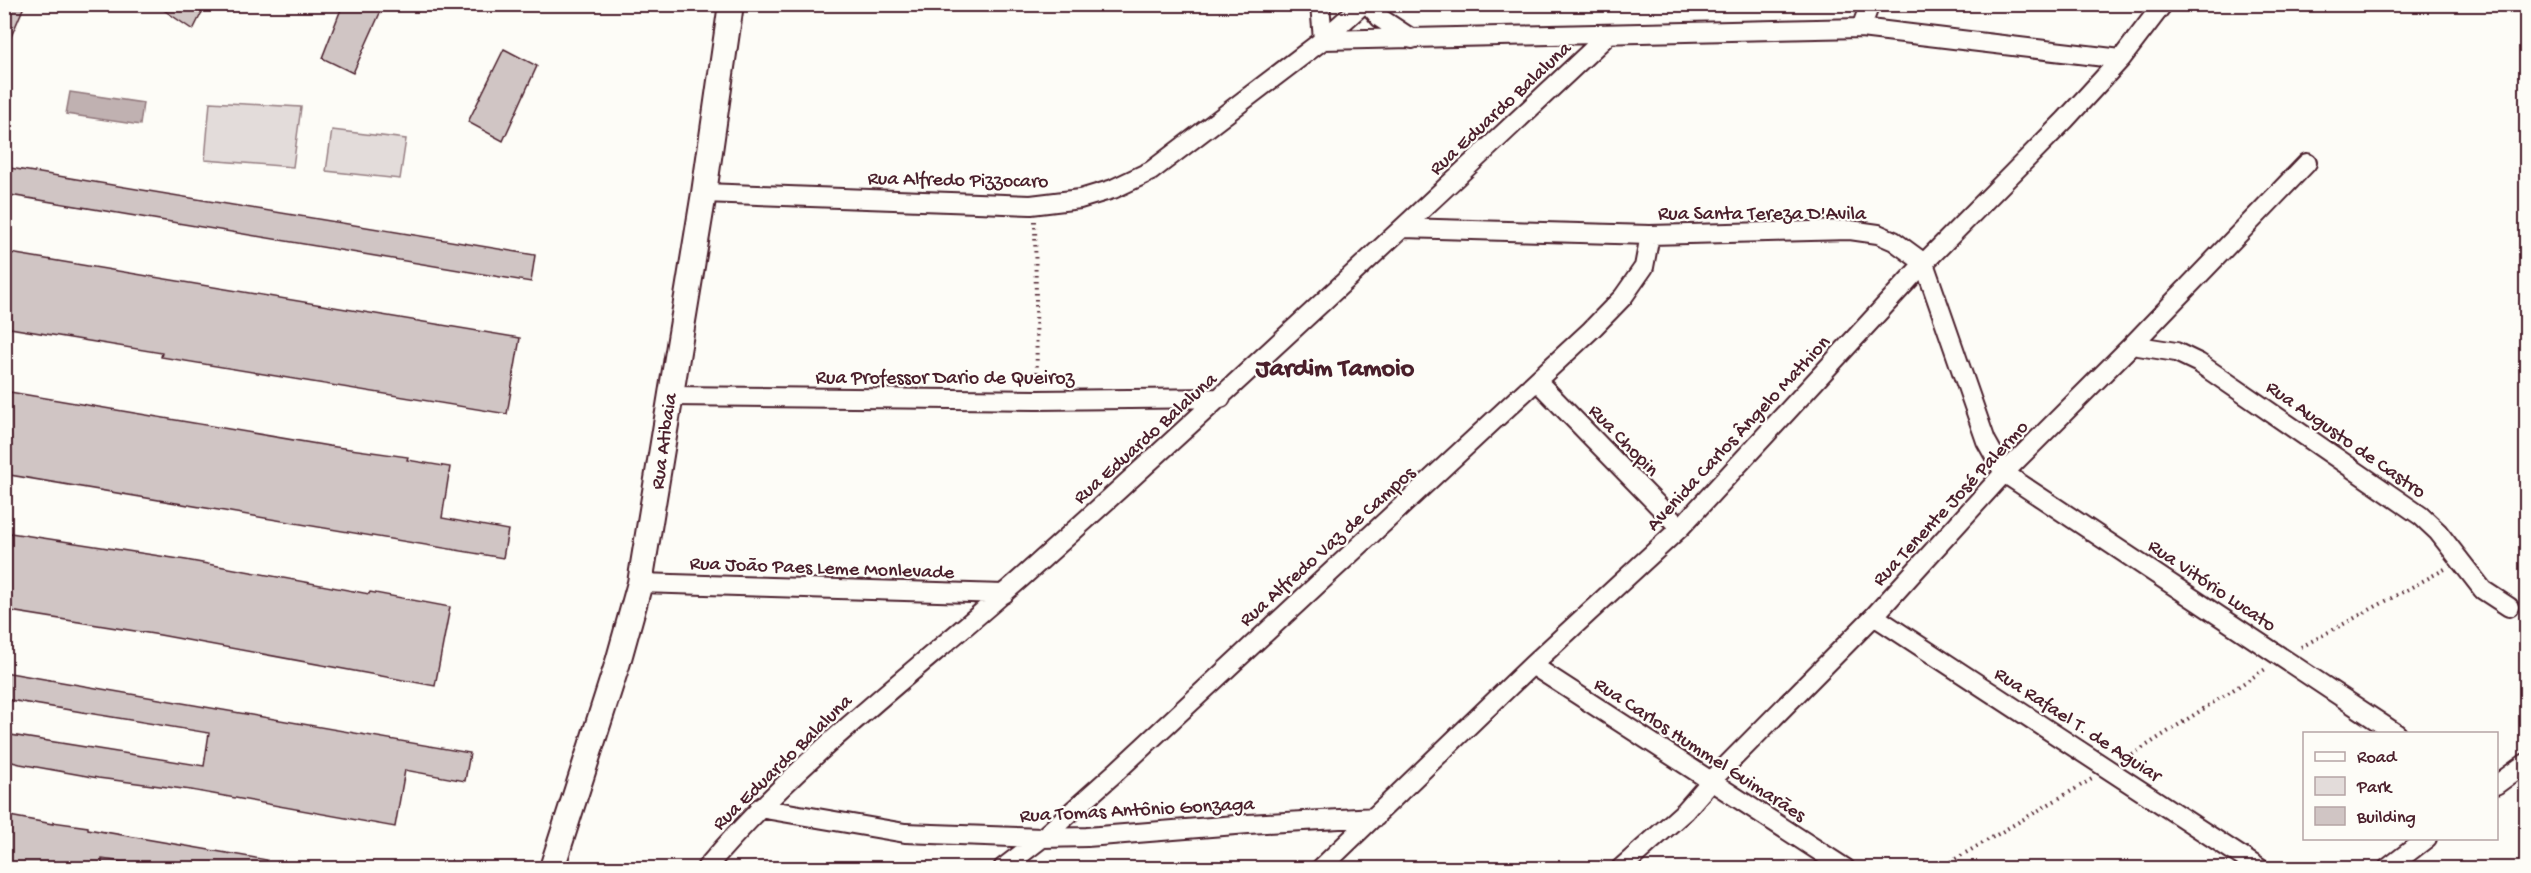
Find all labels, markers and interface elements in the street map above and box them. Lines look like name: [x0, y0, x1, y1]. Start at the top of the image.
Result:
street label: Rua Eduardo Balaluna: [1426, 37, 1578, 181]
street label: Rua Alfredo Pizzocaro: [867, 168, 1049, 195]
street label: Rua Santa Tereza D'Avila: [1658, 204, 1867, 227]
street label: Avenida Carlos Ângelo Mathion: [1642, 331, 1837, 537]
district label: Jardim Tamoio: [1255, 355, 1415, 386]
street label: Rua Professor Dario de Queiroz: [816, 368, 1076, 391]
street label: Rua Eduardo Balaluna: [1070, 368, 1224, 510]
street label: Rua Augusto de Castro: [2261, 377, 2429, 505]
street label: Rua Atibaia: [647, 391, 684, 491]
street label: Rua Chopin: [1582, 401, 1663, 483]
street label: Rua Tenente José Palermo: [1869, 417, 2034, 592]
street label: Rua Alfredo Vaz de Campos: [1236, 462, 1421, 633]
street label: Rua Vitório Lucato: [2143, 536, 2279, 638]
street label: Rua João Paes Leme Monlevade: [689, 553, 955, 586]
street label: Rua Rafael T. de Aguiar: [1989, 663, 2167, 790]
street label: Rua Carlos Hummel Guimarães: [1589, 674, 1810, 828]
street label: Rua Eduardo Balaluna: [709, 690, 859, 836]
legend: [2303, 732, 2498, 840]
text: Road: [2357, 748, 2398, 769]
text: Park: [2356, 778, 2393, 799]
street label: Rua Tomas Antônio Gonzaga: [1019, 794, 1256, 829]
text: Building: [2356, 808, 2416, 829]

